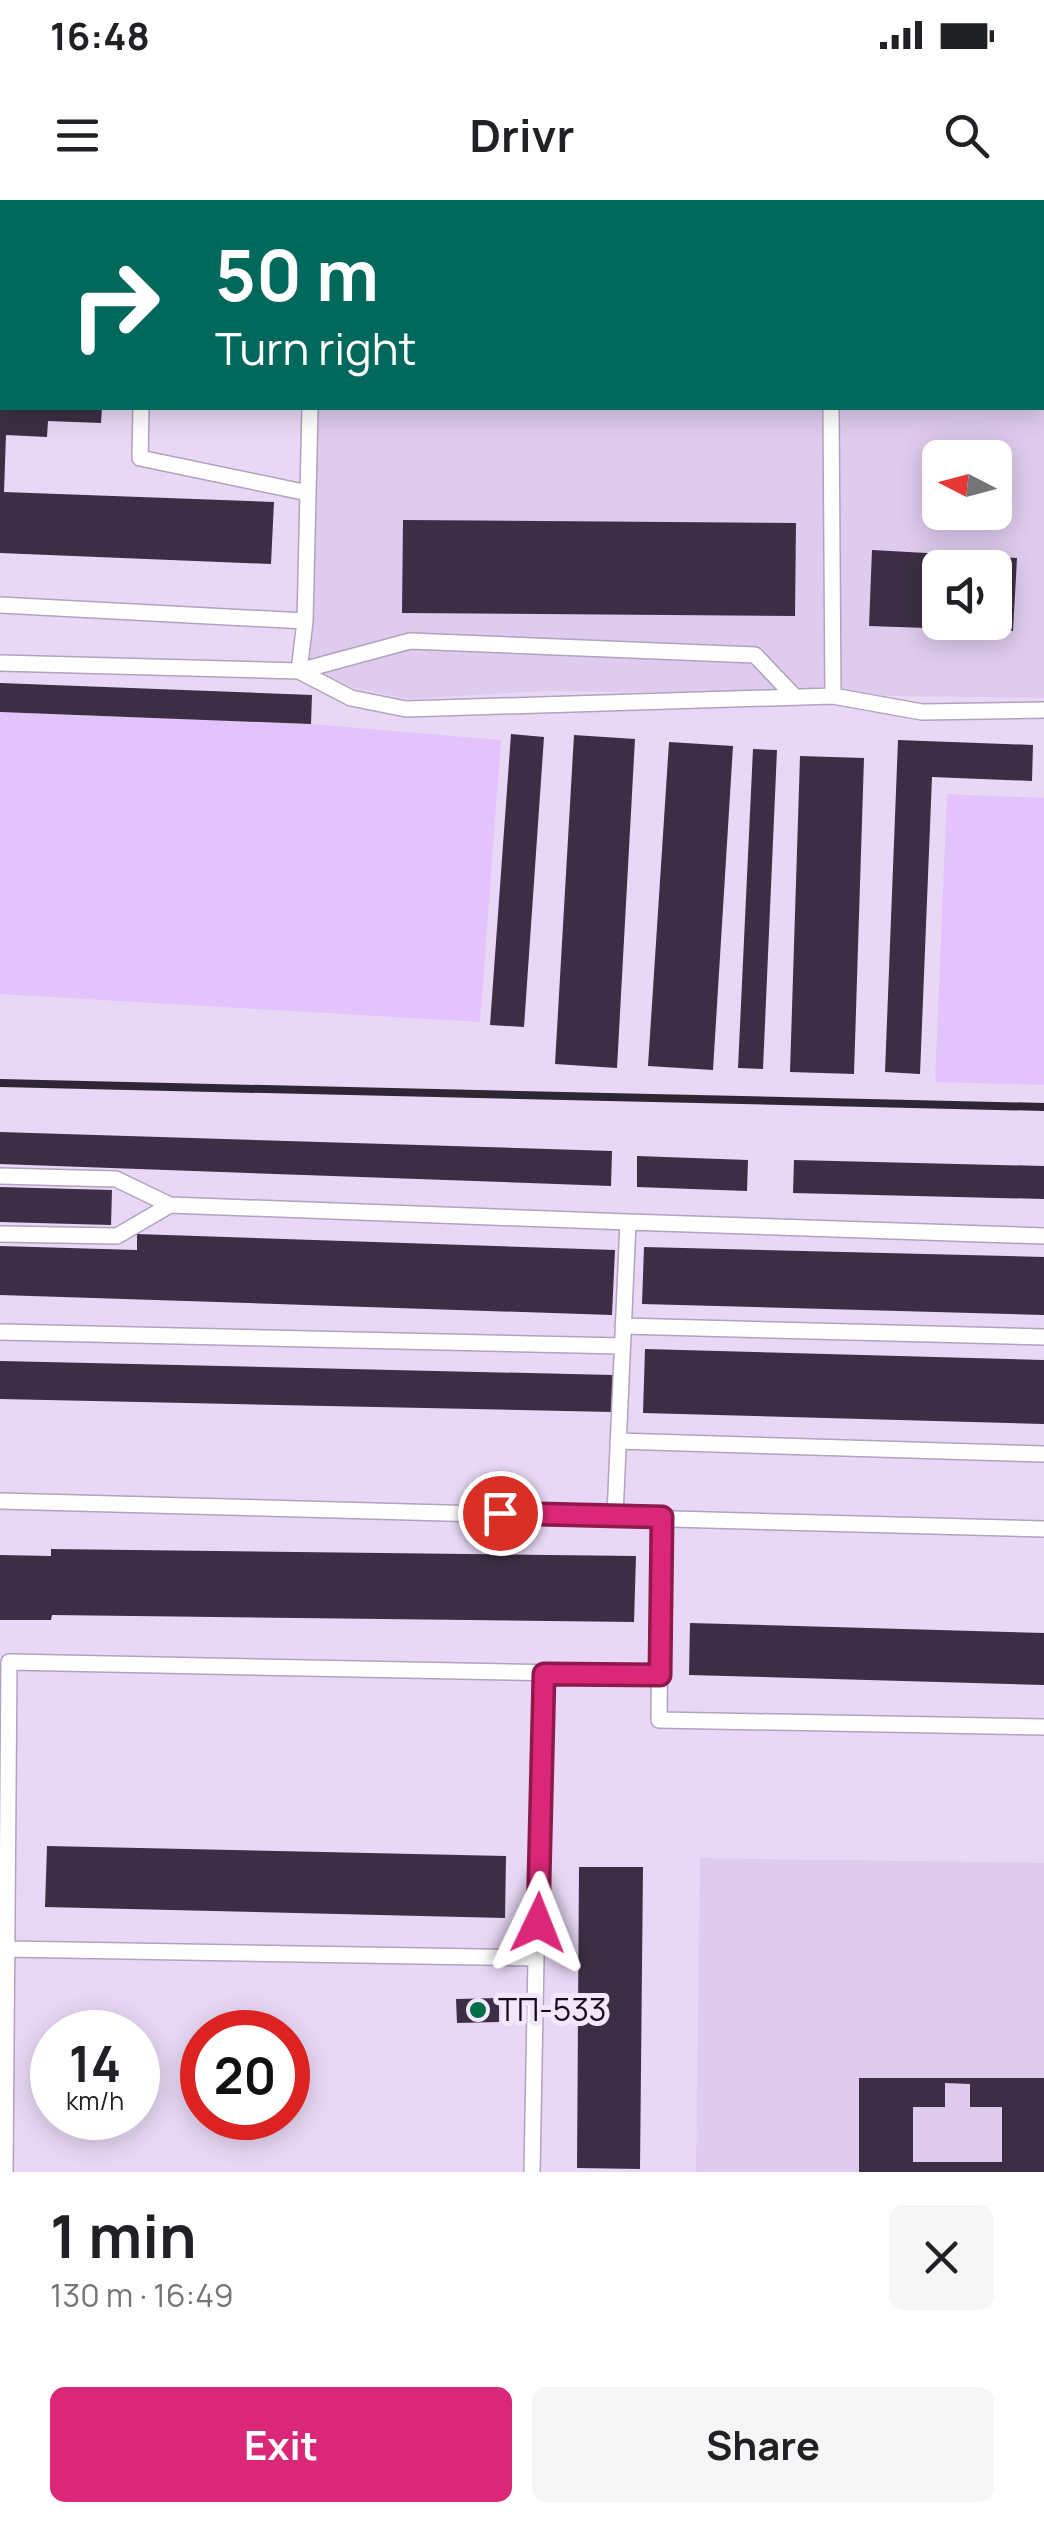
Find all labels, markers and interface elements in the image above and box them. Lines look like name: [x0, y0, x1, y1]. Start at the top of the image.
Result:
text: 16:48: [50, 9, 150, 61]
text: Drivr: [470, 104, 574, 166]
icon: menu: [50, 108, 105, 163]
icon: search: [939, 108, 994, 163]
text: 50 m: [215, 226, 379, 322]
icon: right: [50, 240, 180, 370]
text: Turn right: [215, 317, 416, 379]
north arrow: [922, 440, 1012, 530]
map controls: [922, 440, 1012, 640]
button: sound: [922, 550, 1012, 640]
pin: [458, 1471, 543, 1556]
icon: arrive: [473, 1486, 528, 1541]
position arrow: [486, 1871, 590, 1975]
place label: ТП-533: [498, 1987, 607, 2031]
marker: ТП-533: [467, 1999, 489, 2021]
speed limit sign: 20: [180, 2010, 310, 2140]
text: 14: [69, 2029, 121, 2097]
text: km/h: [66, 2083, 124, 2118]
text: 1 min: [50, 2194, 197, 2276]
button: close: [889, 2205, 994, 2310]
text: 130 m · 16:49: [50, 2273, 234, 2317]
button: Exit: [50, 2387, 512, 2502]
button: Share: [532, 2387, 994, 2502]

